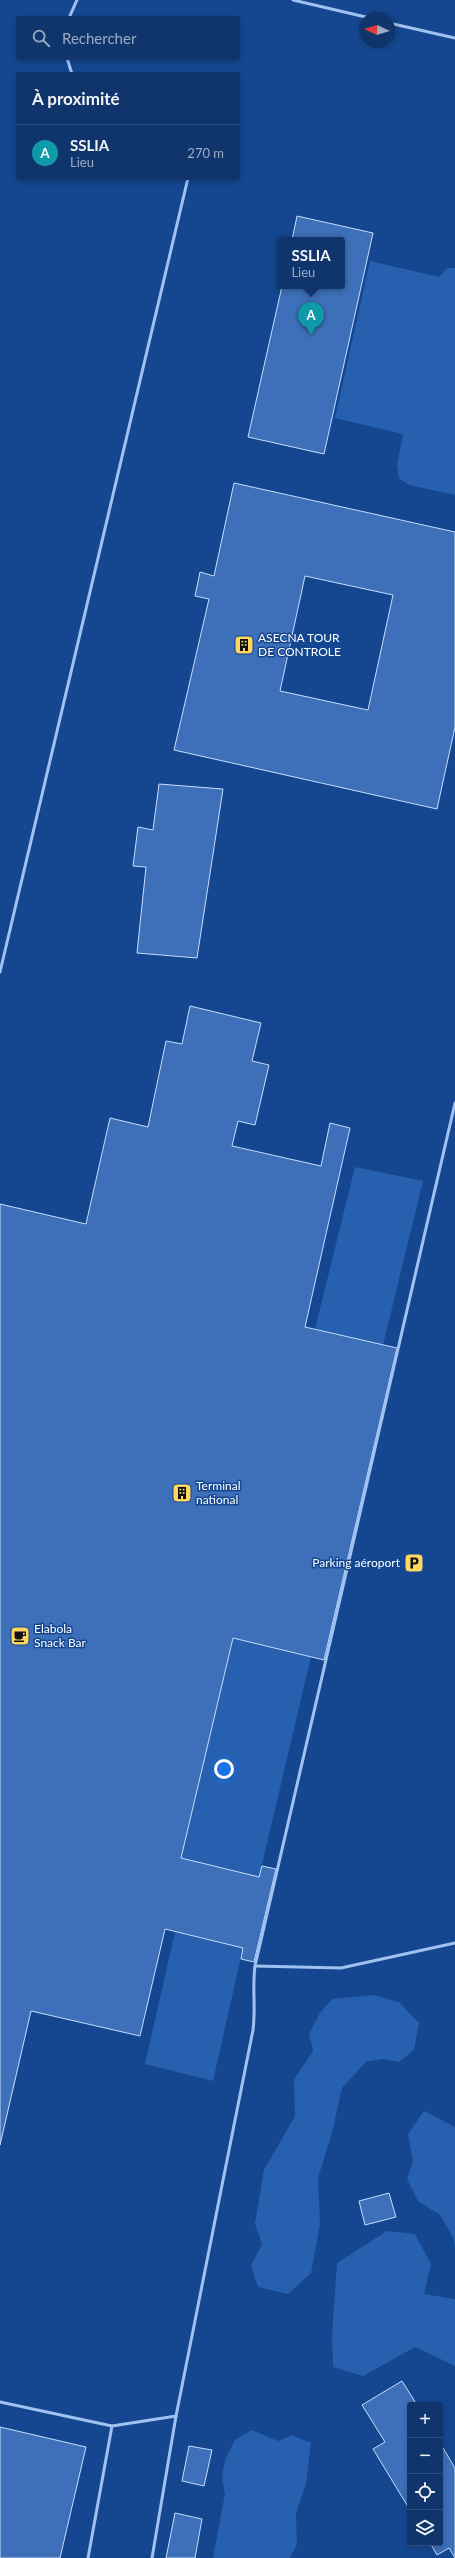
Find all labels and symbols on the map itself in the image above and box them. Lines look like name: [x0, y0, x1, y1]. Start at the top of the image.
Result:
north arrow: [359, 12, 395, 48]
pin: A: [298, 302, 324, 335]
place label: ASECNA TOUR DE CONTROLE: [258, 630, 341, 659]
building icon: ASECNA TOUR DE CONTROLE: [233, 634, 255, 656]
place label: Terminal national: [196, 1478, 241, 1507]
building icon: Terminal national: [171, 1482, 193, 1504]
parking icon: Parking aéroport: [403, 1552, 425, 1574]
place label: Parking aéroport: [312, 1555, 401, 1570]
place label: Elabola Snack Bar: [34, 1621, 87, 1650]
cafe icon: Elabola Snack Bar: [9, 1625, 31, 1647]
your location: [214, 1759, 234, 1779]

